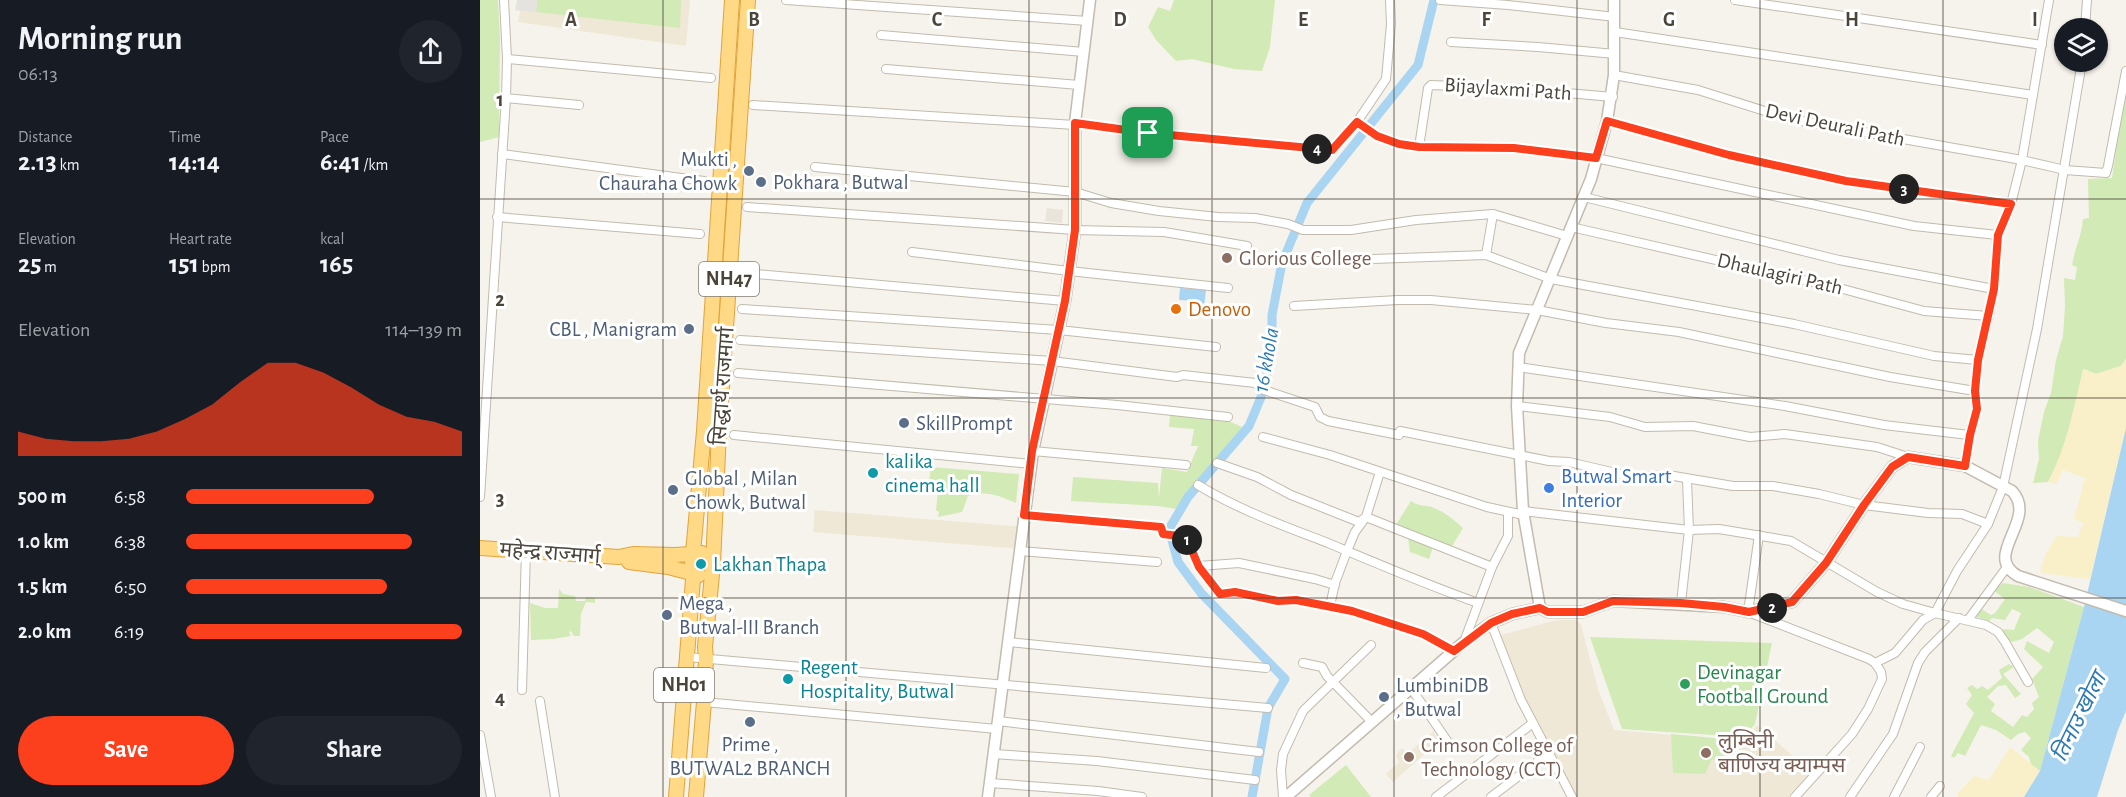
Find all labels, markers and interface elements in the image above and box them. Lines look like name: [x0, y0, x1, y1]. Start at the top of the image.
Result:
text: A: [565, 10, 577, 30]
text: B: [748, 10, 760, 30]
text: C: [932, 10, 943, 30]
text: D: [1113, 10, 1127, 30]
text: E: [1298, 10, 1308, 30]
text: F: [1481, 10, 1491, 30]
text: G: [1663, 10, 1675, 30]
text: H: [1845, 10, 1859, 30]
text: I: [2032, 10, 2038, 30]
map controls: [2054, 18, 2108, 72]
button: layers: [2054, 18, 2108, 72]
button: share: [399, 20, 462, 83]
text: Morning run: [18, 23, 182, 56]
text: 06:13: [18, 64, 58, 84]
street label: Bijaylaxmi Path: [1444, 74, 1572, 104]
text: 1: [496, 90, 504, 110]
street label: Devi Deurali Path: [1763, 100, 1907, 150]
pin: [1122, 107, 1173, 158]
icon: arrive: [1131, 116, 1164, 149]
text: Distance: [18, 129, 72, 145]
text: Time: [169, 129, 201, 145]
text: Pace: [320, 129, 349, 145]
pin: 4: [1302, 134, 1332, 164]
text: 4: [1313, 141, 1321, 157]
text: 2.13: [18, 149, 57, 175]
text: 14:14: [169, 149, 220, 175]
text: 6:41: [320, 149, 361, 175]
place label: Mukti , Chauraha Chowk: [599, 149, 737, 194]
text: km: [57, 157, 80, 173]
text: /km: [361, 157, 388, 173]
marker: Mukti , Chauraha Chowk: [742, 164, 756, 178]
place label: Pokhara , Butwal: [773, 172, 909, 193]
pin: 3: [1889, 174, 1919, 204]
marker: Pokhara , Butwal: [754, 175, 768, 189]
text: 3: [1901, 181, 1907, 197]
text: Elevation: [18, 231, 76, 247]
text: Heart rate: [169, 231, 232, 247]
text: kcal: [320, 231, 344, 247]
place label: Glorious College: [1239, 248, 1371, 269]
street label: Dhaulagiri Path: [1715, 249, 1845, 299]
text: 25: [18, 251, 41, 277]
text: 151: [169, 251, 199, 277]
text: 165: [320, 251, 353, 277]
marker: Glorious College: [1220, 251, 1234, 265]
text: m: [41, 259, 57, 275]
text: bpm: [199, 259, 231, 275]
road number: NH47: [699, 262, 759, 296]
text: 2: [495, 290, 505, 310]
place label: Denovo: [1188, 299, 1251, 320]
marker: Denovo: [1169, 302, 1183, 316]
place label: CBL , Manigram: [549, 319, 677, 340]
text: Elevation: [18, 320, 90, 340]
text: 114–139 m: [385, 320, 462, 340]
marker: CBL , Manigram: [682, 322, 696, 336]
street label: सिद्धार्थ राजमार्ग: [706, 325, 738, 446]
water label: 16 khola: [1249, 326, 1283, 394]
place label: SkillPrompt: [916, 413, 1013, 434]
marker: SkillPrompt: [897, 416, 911, 430]
place label: kalika cinema hall: [885, 451, 980, 496]
marker: kalika cinema hall: [866, 466, 880, 480]
place label: Butwal Smart Interior: [1561, 466, 1672, 511]
place label: Global , Milan Chowk, Butwal: [685, 468, 806, 513]
marker: Butwal Smart Interior: [1542, 481, 1556, 495]
marker: Global , Milan Chowk, Butwal: [666, 483, 680, 497]
text: 500 m: [18, 487, 67, 507]
text: 6:58: [114, 487, 146, 507]
text: 3: [496, 489, 504, 509]
pin: 1: [1172, 525, 1202, 555]
text: 1.0 km: [18, 532, 69, 552]
text: 6:38: [114, 532, 146, 552]
text: 1: [1184, 532, 1190, 548]
street label: महेन्द्र राज्मार्ग्: [499, 537, 604, 569]
place label: Lakhan Thapa: [713, 554, 827, 575]
marker: Lakhan Thapa: [694, 557, 708, 571]
text: 1.5 km: [18, 577, 67, 597]
text: 6:50: [114, 577, 147, 597]
place label: Mega , Butwal-III Branch: [679, 593, 820, 638]
pin: 2: [1757, 593, 1787, 623]
text: 2: [1768, 600, 1776, 616]
marker: Mega , Butwal-III Branch: [660, 608, 674, 622]
text: 2.0 km: [18, 622, 71, 642]
text: 6:19: [114, 622, 144, 642]
place label: Regent Hospitality, Butwal: [800, 657, 954, 702]
place label: Devinagar Football Ground: [1697, 662, 1829, 707]
water label: तिनाउ खोला: [2046, 664, 2112, 765]
road number: NH01: [654, 668, 714, 702]
marker: Regent Hospitality, Butwal: [781, 672, 795, 686]
place label: LumbiniDB , Butwal: [1396, 675, 1489, 720]
marker: Devinagar Football Ground: [1678, 677, 1692, 691]
text: 4: [495, 688, 505, 708]
marker: LumbiniDB , Butwal: [1377, 690, 1391, 704]
marker: Prime , BUTWAL2 BRANCH: [743, 715, 757, 729]
button: Save: [18, 716, 234, 785]
button: Share: [246, 716, 462, 785]
place label: लुम्बिनी बाणिज्य क्याम्पस: [1718, 729, 1846, 776]
place label: Prime , BUTWAL2 BRANCH: [669, 734, 831, 779]
place label: Crimson College of Technology (CCT): [1421, 735, 1574, 780]
marker: लुम्बिनी बाणिज्य क्याम्पस: [1699, 746, 1713, 760]
marker: Crimson College of Technology (CCT): [1402, 750, 1416, 764]

